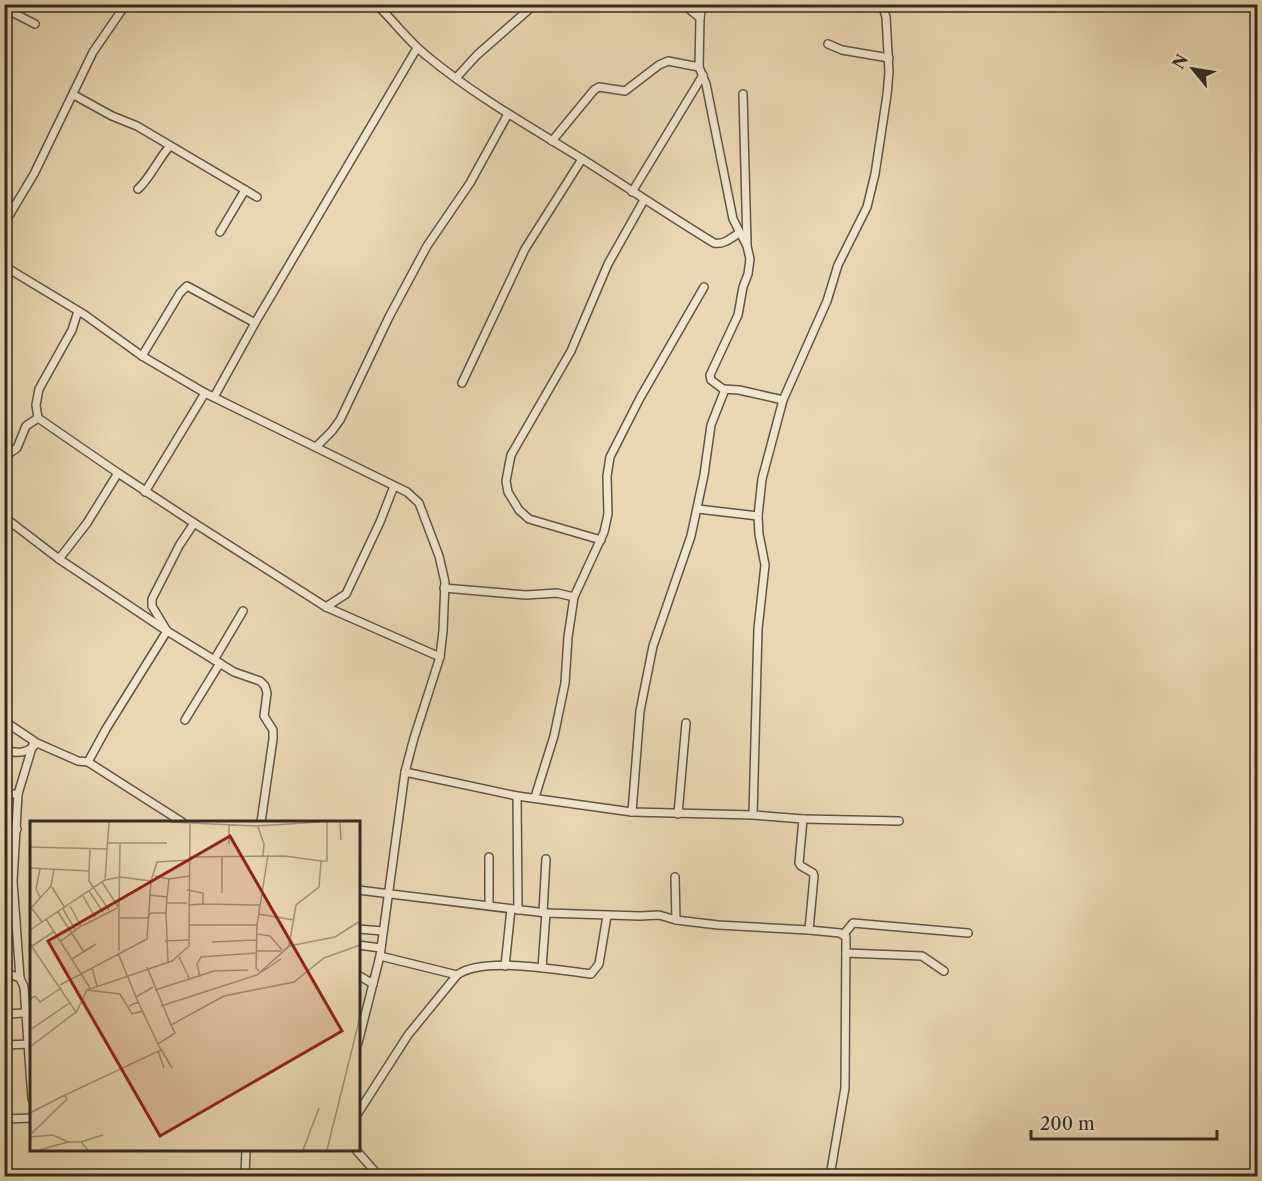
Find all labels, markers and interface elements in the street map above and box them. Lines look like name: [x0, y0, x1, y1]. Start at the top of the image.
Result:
north arrow: [1163, 39, 1223, 99]
text: N: [1168, 50, 1192, 73]
inset map: [30, 821, 360, 1151]
scale bar: [1031, 1103, 1217, 1141]
text: 200 m: [1040, 1113, 1095, 1135]

